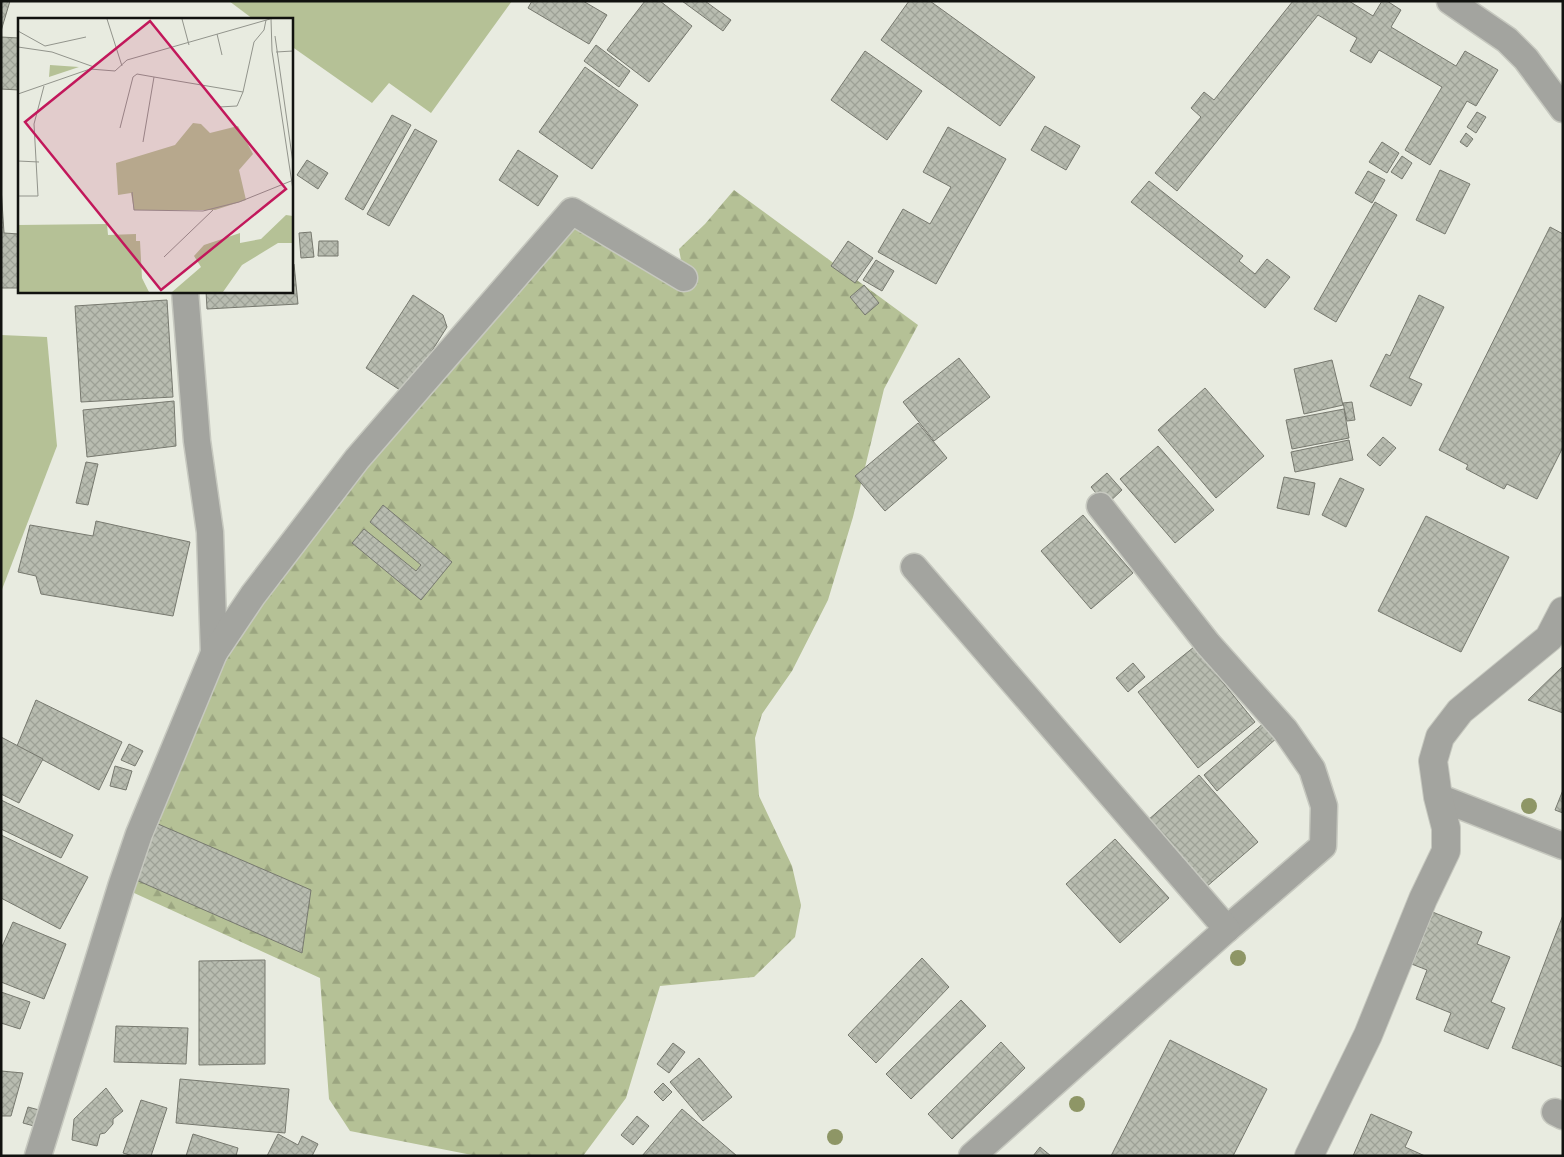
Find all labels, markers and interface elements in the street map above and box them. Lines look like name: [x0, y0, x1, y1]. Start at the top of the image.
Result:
inset map: [18, 18, 292, 292]

